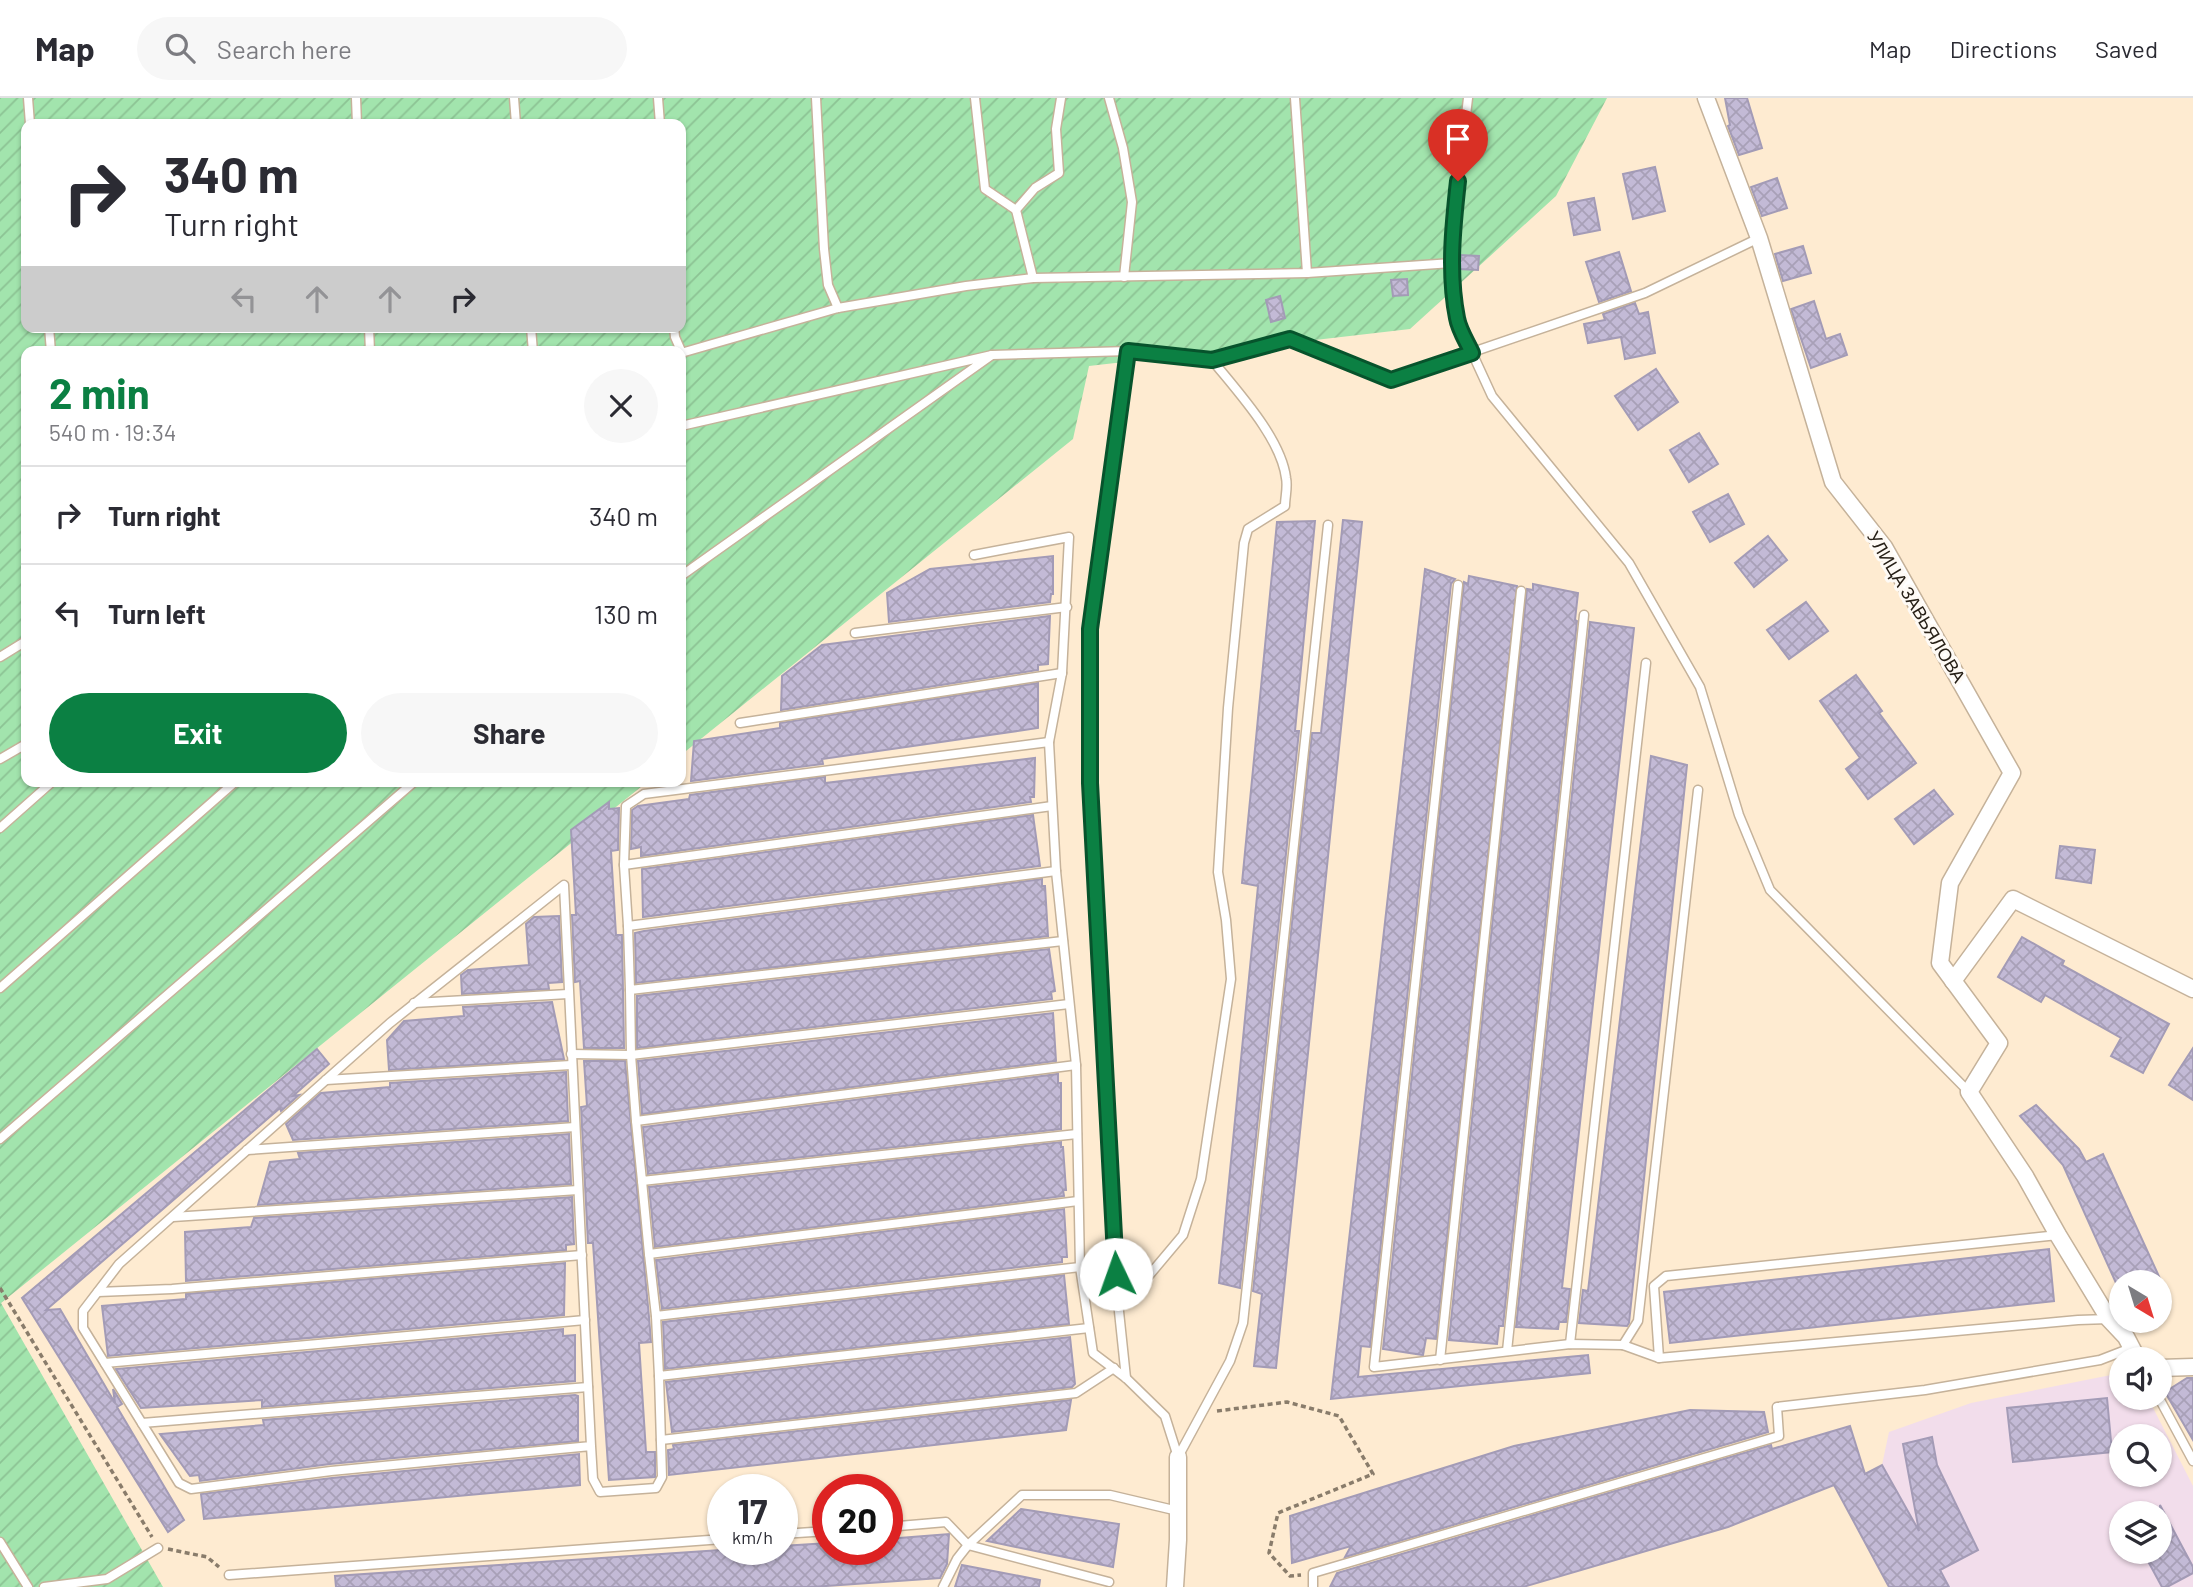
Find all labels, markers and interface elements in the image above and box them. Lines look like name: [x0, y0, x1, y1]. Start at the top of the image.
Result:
search box: [137, 17, 627, 80]
text: Map: [35, 28, 95, 68]
icon: search: [161, 29, 199, 67]
text: Search here: [217, 33, 352, 64]
text: Map: [1869, 34, 1912, 63]
text: Directions: [1950, 34, 2057, 63]
text: Saved: [2095, 34, 2158, 63]
pin: [1428, 109, 1488, 181]
icon: arrive: [1439, 120, 1477, 158]
text: 340 m: [164, 144, 299, 203]
icon: right: [49, 147, 140, 238]
text: Turn right: [164, 204, 299, 242]
icon: left: [225, 280, 263, 318]
icon: ahead: [298, 280, 336, 318]
icon: ahead: [371, 280, 409, 318]
icon: right: [444, 280, 482, 318]
text: 2 min: [49, 367, 150, 417]
button: close: [584, 369, 658, 443]
text: 540 m · 19:34: [49, 418, 177, 446]
icon: right: [49, 496, 87, 534]
text: Turn right: [108, 500, 221, 531]
text: 340 m: [589, 500, 658, 531]
street label: УЛИЦА ЗАВЬЯЛОВА: [1863, 527, 1971, 686]
icon: left: [49, 594, 87, 632]
text: Turn left: [108, 598, 206, 629]
text: 130 m: [594, 598, 658, 629]
button: Exit: [49, 693, 347, 773]
button: Share: [361, 693, 658, 773]
position arrow: [1079, 1237, 1153, 1311]
north arrow: [2109, 1270, 2172, 1334]
map controls: [2109, 1270, 2172, 1564]
button: sound: [2109, 1347, 2172, 1410]
button: search: [2109, 1424, 2172, 1487]
speed limit sign: 20: [812, 1474, 903, 1565]
text: 17: [738, 1489, 767, 1531]
button: layers: [2109, 1501, 2172, 1564]
text: km/h: [732, 1526, 773, 1548]

